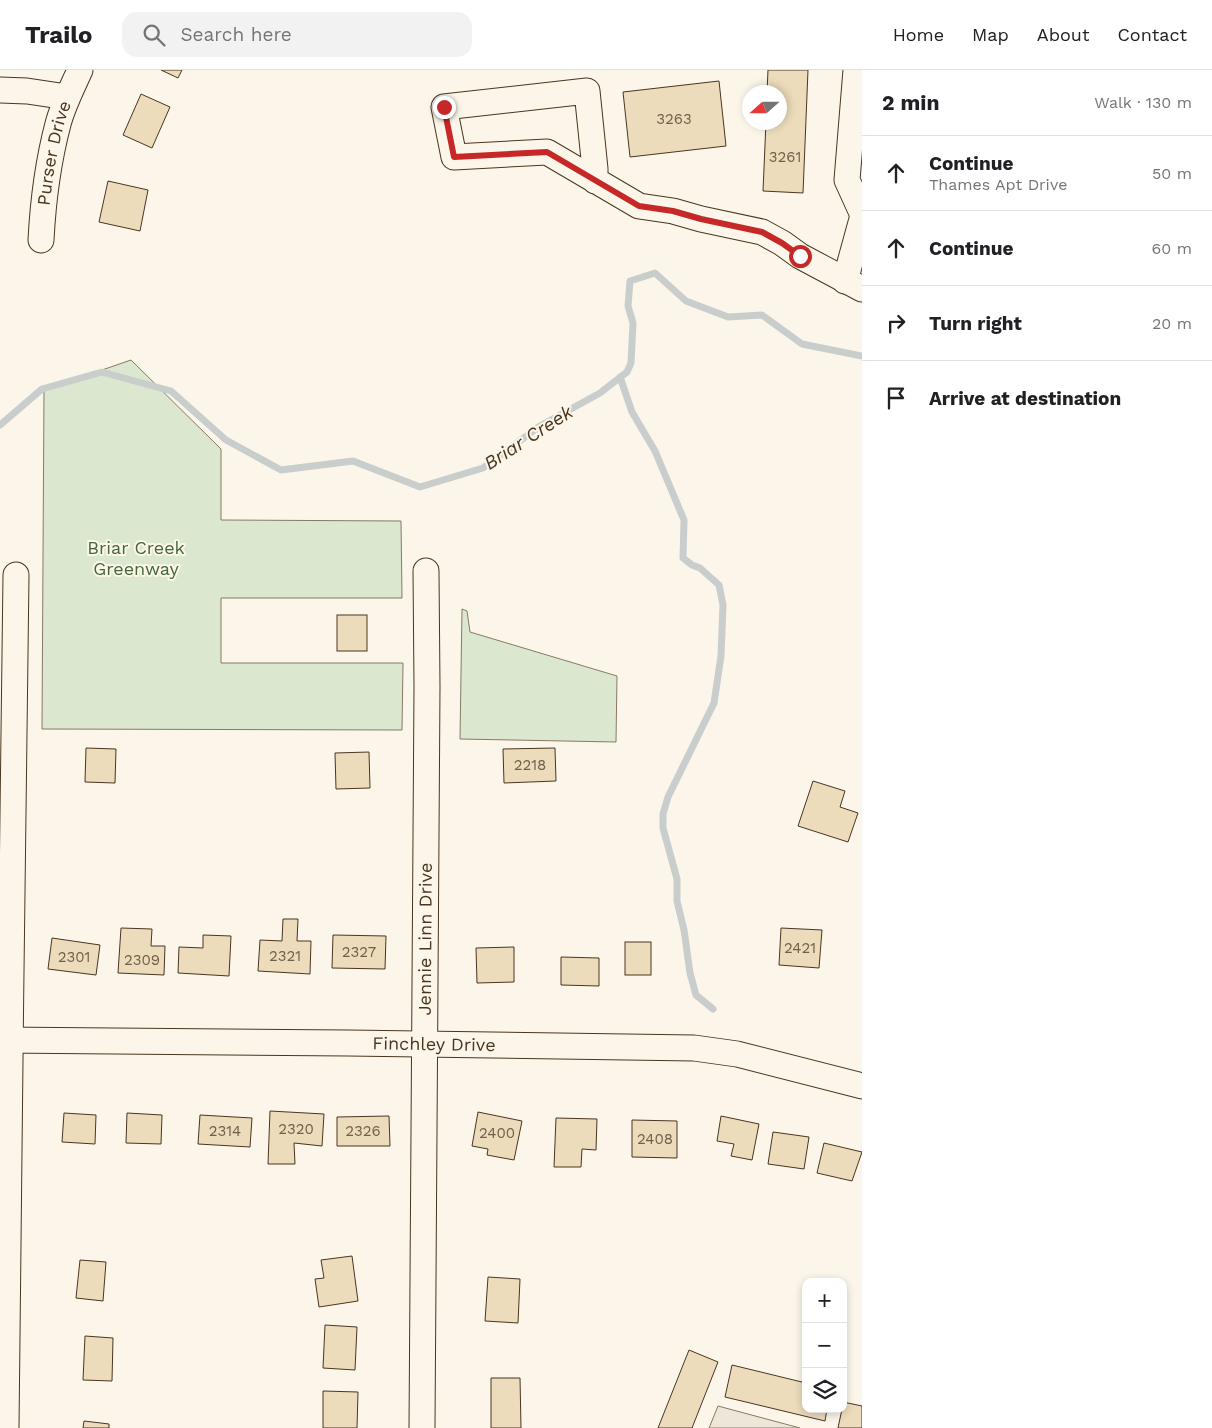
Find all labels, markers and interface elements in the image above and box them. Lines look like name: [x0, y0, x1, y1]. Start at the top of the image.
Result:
search box: [122, 12, 472, 57]
text: Trailo: [25, 21, 92, 49]
icon: search: [140, 21, 168, 49]
text: Search here: [180, 23, 292, 46]
text: Home: [893, 24, 944, 45]
text: Map: [972, 24, 1009, 45]
text: About: [1037, 24, 1089, 45]
text: Contact: [1117, 24, 1187, 45]
north arrow: [742, 85, 787, 130]
text: 2 min: [882, 90, 939, 115]
text: Walk · 130 m: [1094, 93, 1192, 112]
route end: [433, 96, 456, 119]
street label: Purser Drive: [33, 97, 75, 207]
house number: 3263: [656, 110, 692, 128]
house number: 3261: [769, 148, 801, 166]
text: Continue: [929, 152, 1013, 175]
icon: ahead: [882, 159, 910, 187]
text: 50 m: [1152, 164, 1192, 183]
text: Thames Apt Drive: [929, 175, 1067, 194]
icon: ahead: [882, 234, 910, 262]
text: Continue: [929, 237, 1013, 260]
text: 60 m: [1152, 239, 1192, 258]
route start: [789, 245, 812, 268]
icon: right: [882, 309, 910, 337]
text: Turn right: [929, 312, 1022, 335]
text: 20 m: [1152, 314, 1192, 333]
icon: arrive: [882, 384, 910, 412]
text: Arrive at destination: [929, 387, 1121, 410]
water label: Briar Creek: [479, 400, 578, 475]
park label: Briar Creek Greenway: [87, 537, 185, 579]
house number: 2218: [514, 756, 546, 774]
street label: Jennie Linn Drive: [414, 862, 436, 1016]
house number: 2421: [784, 939, 816, 957]
house number: 2327: [342, 943, 376, 961]
house number: 2321: [269, 947, 301, 965]
house number: 2301: [58, 948, 90, 966]
house number: 2309: [124, 951, 160, 969]
street label: Finchley Drive: [372, 1032, 496, 1055]
house number: 2320: [278, 1120, 314, 1138]
house number: 2314: [209, 1122, 241, 1140]
house number: 2326: [345, 1122, 381, 1140]
house number: 2400: [479, 1124, 515, 1142]
house number: 2408: [637, 1130, 673, 1148]
map controls: [802, 1278, 847, 1413]
button: +: [802, 1278, 847, 1323]
button: −: [802, 1323, 847, 1368]
button: layers: [802, 1368, 847, 1413]

